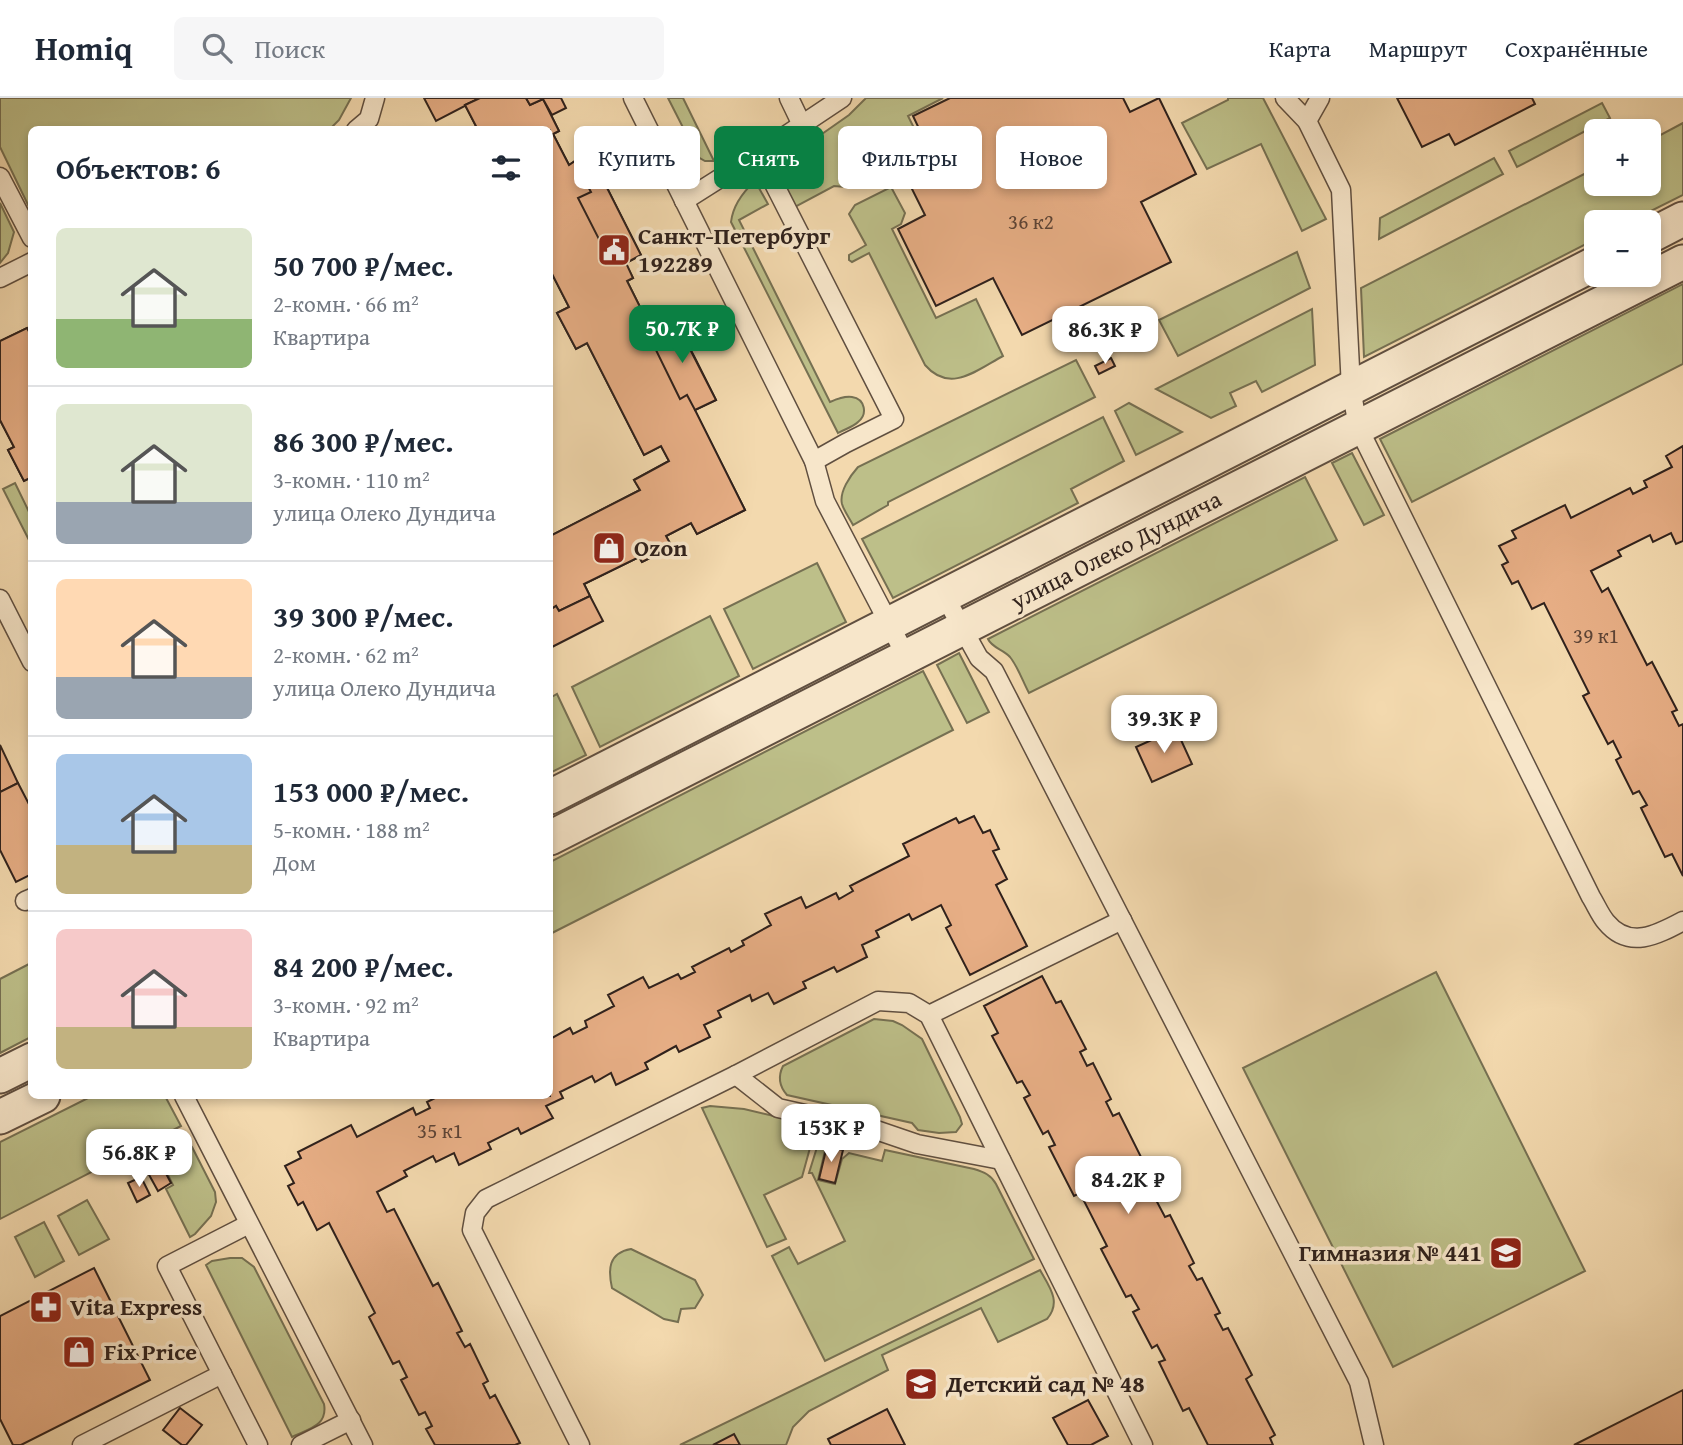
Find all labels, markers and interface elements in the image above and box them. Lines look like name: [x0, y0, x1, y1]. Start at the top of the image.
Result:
search box: [174, 17, 664, 80]
text: Homiq: [35, 24, 132, 72]
icon: search: [198, 29, 236, 67]
text: Поиск: [254, 29, 325, 68]
text: Карта: [1269, 31, 1331, 66]
text: Маршрут: [1369, 31, 1467, 66]
text: Сохранённые: [1505, 31, 1648, 66]
map controls: [1584, 119, 1661, 287]
button: +: [1584, 119, 1661, 196]
chip: Купить: [574, 126, 700, 189]
chip: Снять: [714, 126, 824, 189]
chip: Фильтры: [838, 126, 982, 189]
chip: Новое: [996, 126, 1107, 189]
text: Объектов: 6: [56, 146, 220, 190]
icon: filters: [487, 149, 525, 187]
house number: 36 к2: [1008, 206, 1054, 237]
button: −: [1584, 210, 1661, 287]
place label: Санкт-Петербург 192289: [638, 218, 830, 281]
public building icon: Санкт-Петербург 192289: [595, 231, 633, 269]
text: 50 700 ₽/мес.: [273, 243, 454, 287]
icon: home: [112, 256, 196, 340]
text: 2-комн. · 66 m²: [273, 287, 419, 320]
pin: 50.7K ₽: [617, 306, 747, 365]
pin: 86.3K ₽: [1040, 306, 1170, 366]
text: 50.7K ₽: [645, 311, 719, 344]
text: 86.3K ₽: [1068, 312, 1142, 345]
text: Квартира: [273, 320, 370, 353]
text: 86 300 ₽/мес.: [273, 419, 454, 463]
icon: home: [112, 432, 196, 516]
text: 3-комн. · 110 m²: [273, 463, 430, 496]
street label: улица Олеко Дундича: [1003, 481, 1228, 618]
text: улица Олеко Дундича: [273, 496, 496, 529]
shop icon: Ozon: [590, 529, 628, 567]
place label: Ozon: [634, 530, 688, 565]
text: 39 300 ₽/мес.: [273, 594, 454, 638]
icon: home: [112, 607, 196, 691]
house number: 39 к1: [1573, 620, 1619, 651]
text: 2-комн. · 62 m²: [273, 638, 419, 671]
text: улица Олеко Дундича: [273, 671, 496, 704]
pin: 39.3K ₽: [1099, 696, 1229, 755]
text: 39.3K ₽: [1127, 701, 1201, 734]
text: 153 000 ₽/мес.: [273, 769, 469, 813]
icon: home: [112, 782, 196, 866]
text: 5-комн. · 188 m²: [273, 813, 430, 846]
text: Дом: [273, 846, 316, 879]
text: 84 200 ₽/мес.: [273, 944, 454, 988]
icon: home: [112, 957, 196, 1041]
text: 3-комн. · 92 m²: [273, 988, 419, 1021]
text: Квартира: [273, 1021, 370, 1054]
pin: 153K ₽: [774, 1104, 888, 1164]
text: 153K ₽: [797, 1110, 865, 1143]
house number: 35 к1: [417, 1115, 463, 1146]
pin: 56.8K ₽: [74, 1130, 204, 1189]
text: 56.8K ₽: [102, 1135, 176, 1168]
pin: 84.2K ₽: [1063, 1156, 1193, 1216]
text: 84.2K ₽: [1091, 1162, 1165, 1195]
school or university icon: Гимназия № 441: [1487, 1234, 1525, 1272]
place label: Гимназия № 441: [1299, 1235, 1482, 1270]
pharmacy icon: Vita Express: [27, 1288, 65, 1326]
place label: Vita Express: [70, 1289, 202, 1324]
shop icon: Fix Price: [60, 1333, 98, 1371]
place label: Fix Price: [104, 1334, 197, 1369]
school or university icon: Детский сад № 48: [902, 1365, 940, 1403]
place label: Детский сад № 48: [945, 1366, 1145, 1401]

